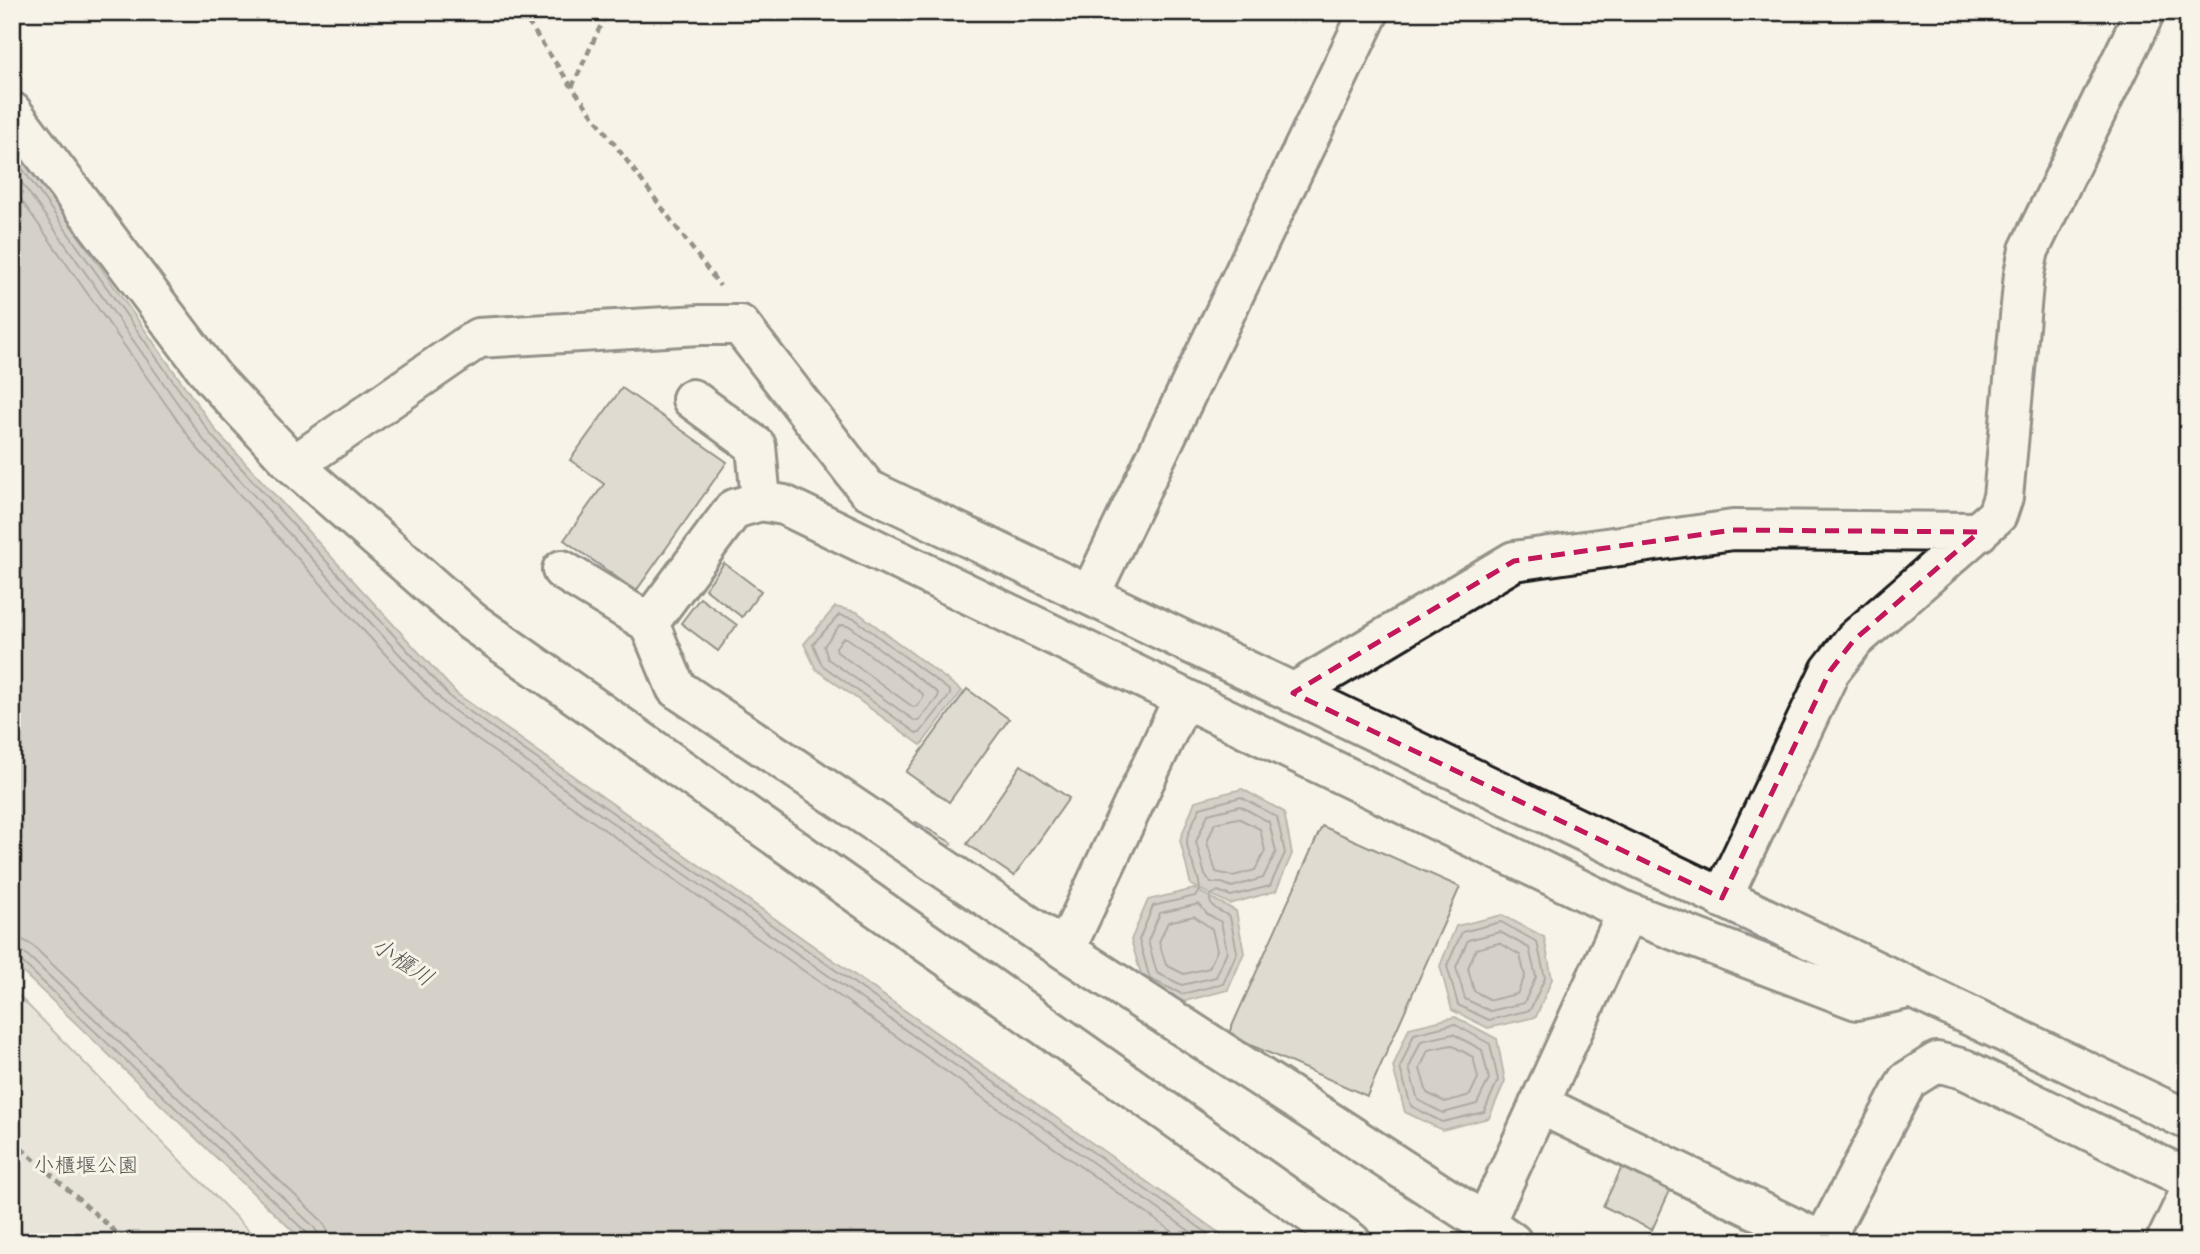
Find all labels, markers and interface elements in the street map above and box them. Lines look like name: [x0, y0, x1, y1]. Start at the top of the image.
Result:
water label: 小櫃川: [365, 933, 438, 994]
park label: 小櫃堰公園: [34, 1155, 139, 1181]

